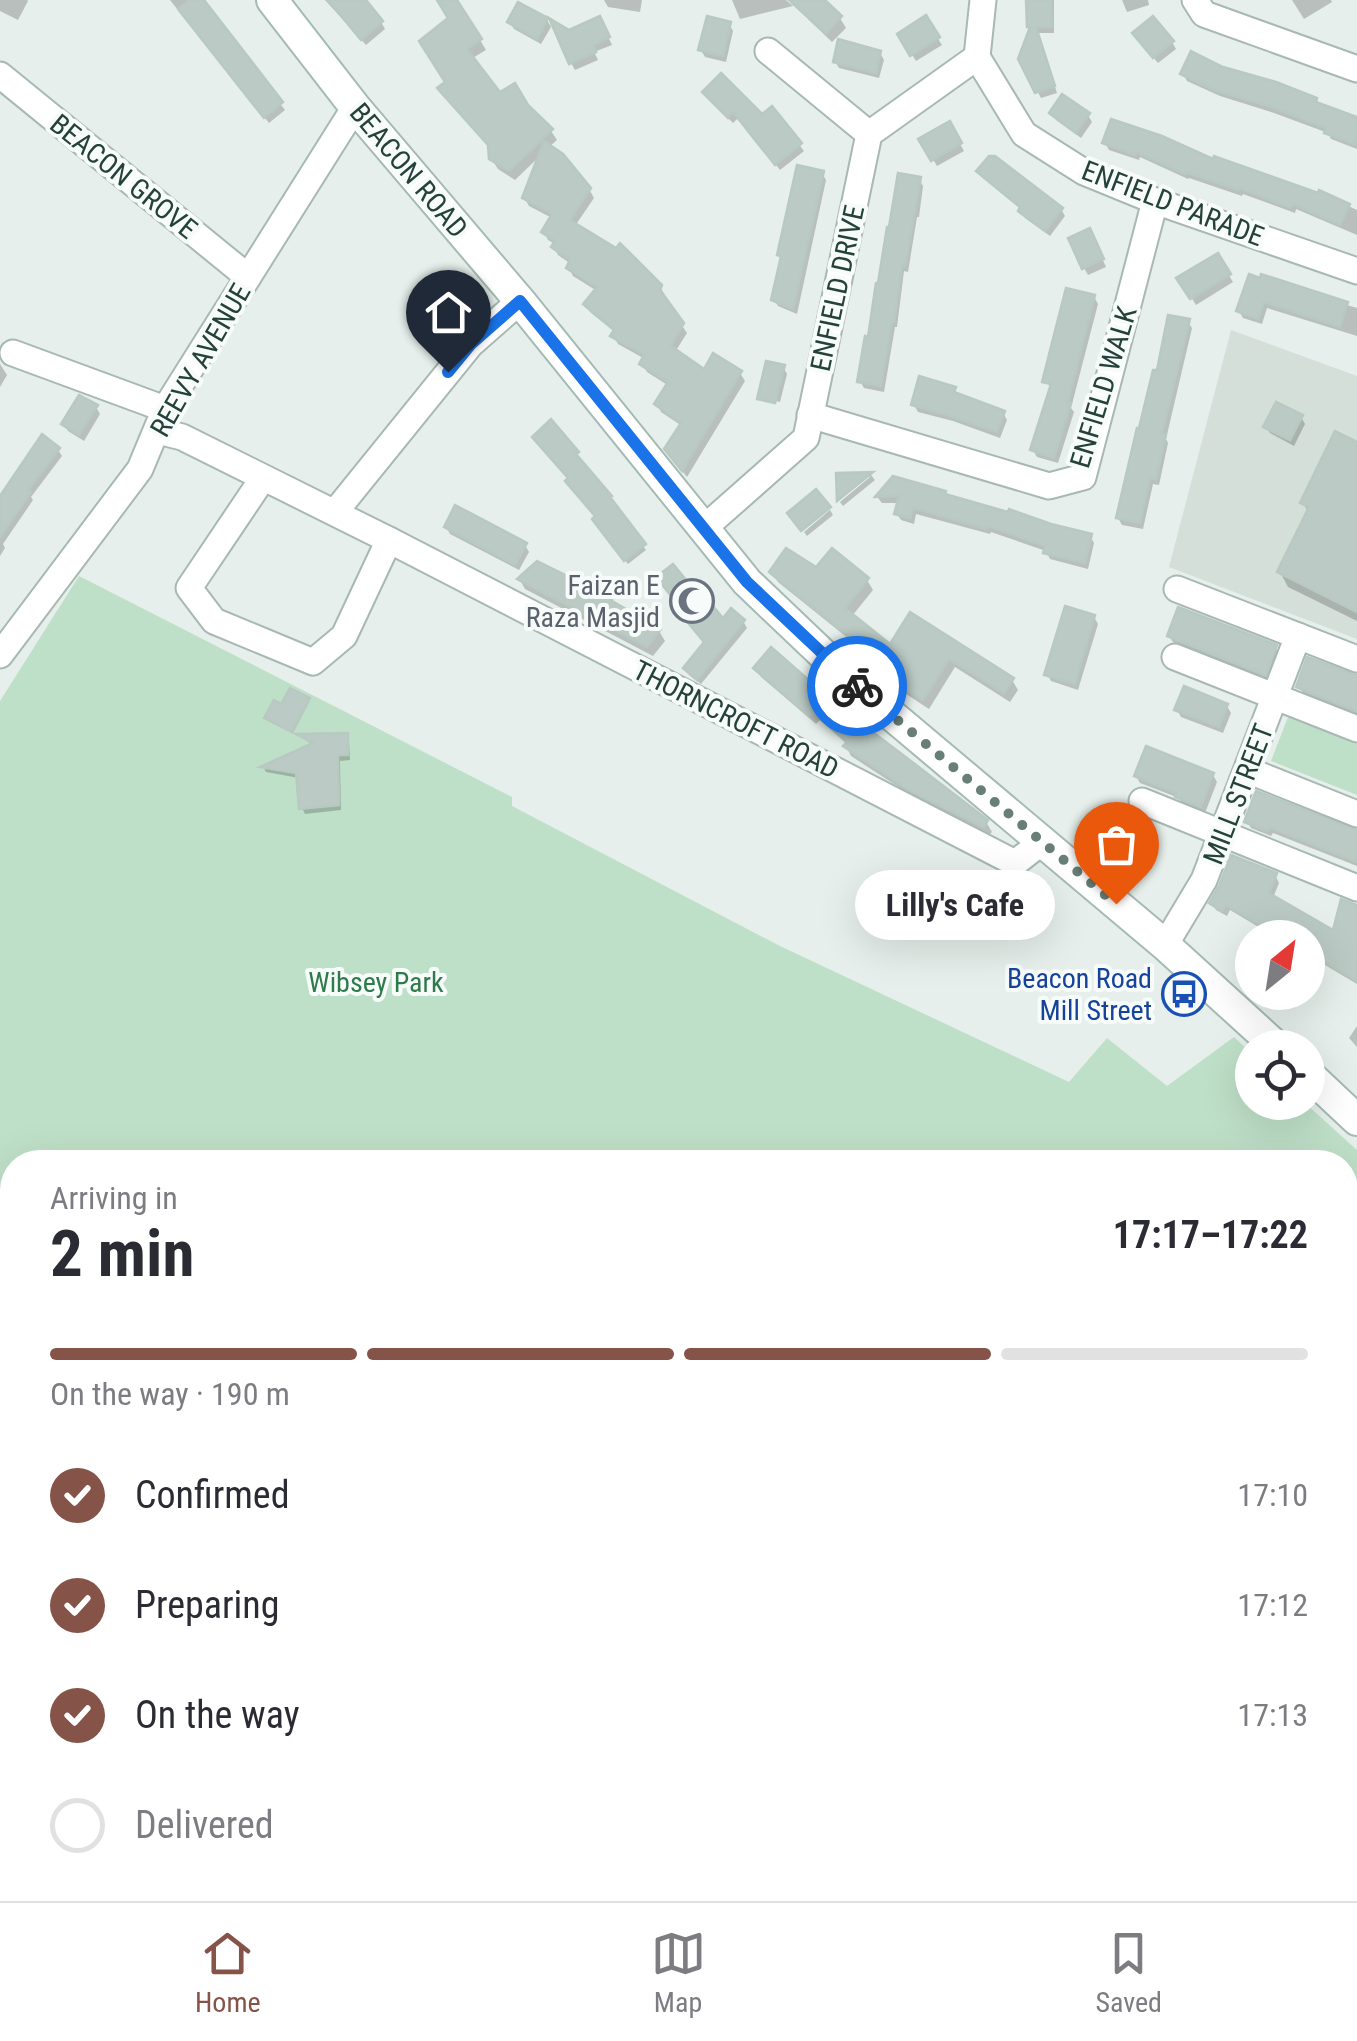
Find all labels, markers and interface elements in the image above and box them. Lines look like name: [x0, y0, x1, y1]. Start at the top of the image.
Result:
street label: BEACON ROAD: [343, 96, 474, 244]
street label: BEACON GROVE: [44, 107, 204, 246]
street label: ENFIELD PARADE: [1077, 154, 1268, 253]
street label: ENFIELD DRIVE: [804, 202, 871, 374]
pin: [406, 270, 491, 373]
street label: REEVY AVENUE: [143, 278, 257, 443]
icon: home: [421, 285, 476, 340]
street label: ENFIELD WALK: [1063, 302, 1144, 472]
place label: Faizan E Raza Masjid: [526, 569, 660, 634]
mosque icon: Faizan E Raza Masjid: [669, 578, 715, 624]
courier: [807, 636, 907, 736]
street label: THORNCROFT ROAD: [627, 653, 844, 786]
icon: bike: [830, 659, 885, 714]
street label: MILL STREET: [1197, 719, 1280, 869]
pin: [1074, 802, 1159, 905]
icon: bag: [1089, 817, 1144, 872]
callout: Lilly's Cafe: [856, 869, 1056, 939]
text: Lilly's Cafe: [886, 886, 1024, 924]
north arrow: [1235, 920, 1325, 1010]
map controls: [1235, 920, 1325, 1120]
place label: Beacon Road Mill Street: [1007, 962, 1152, 1027]
park label: Wibsey Park: [308, 966, 444, 999]
bus stop icon: Beacon Road Mill Street: [1161, 971, 1207, 1017]
button: locate: [1235, 1030, 1325, 1120]
text: Arriving in: [50, 1179, 178, 1217]
text: 17:17–17:22: [1113, 1213, 1308, 1257]
text: 2 min: [50, 1216, 194, 1292]
text: On the way · 190 m: [50, 1375, 290, 1413]
icon: check: [50, 1468, 105, 1523]
text: Confirmed: [135, 1473, 290, 1517]
text: 17:10: [1237, 1476, 1308, 1514]
icon: check: [50, 1578, 105, 1633]
text: Preparing: [135, 1583, 280, 1627]
text: 17:12: [1237, 1586, 1308, 1624]
icon: check: [50, 1688, 105, 1743]
text: On the way: [135, 1693, 300, 1737]
text: 17:13: [1237, 1696, 1308, 1734]
text: Delivered: [135, 1803, 274, 1847]
tab: Home: [195, 1926, 261, 2019]
tab: Map: [651, 1926, 706, 2019]
tab: Saved: [1095, 1926, 1162, 2019]

